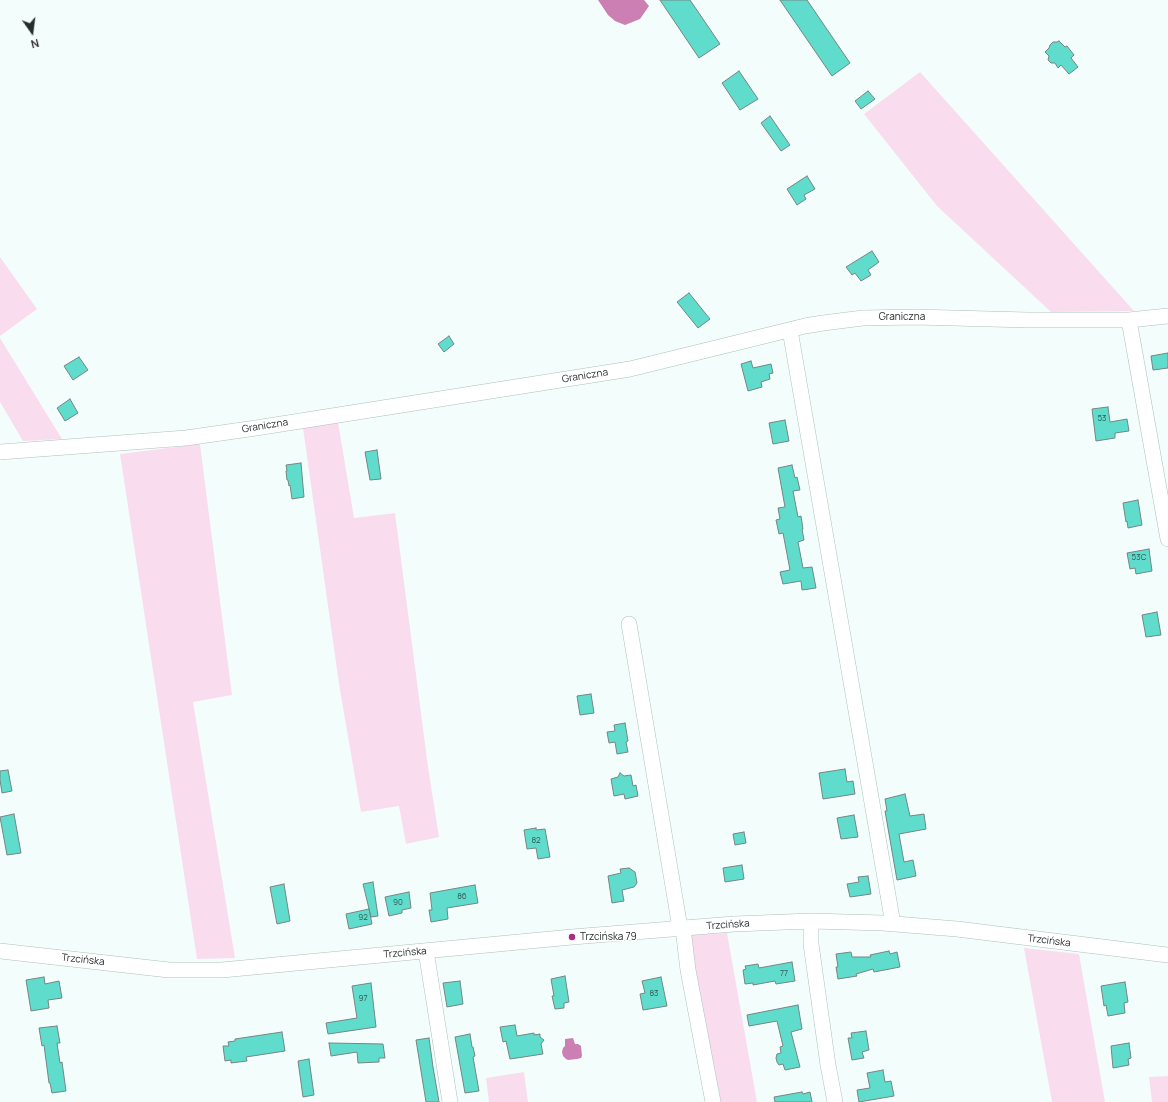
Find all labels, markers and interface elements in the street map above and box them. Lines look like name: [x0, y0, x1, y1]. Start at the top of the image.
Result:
north arrow: [12, 12, 52, 52]
text: N: [29, 36, 41, 52]
street label: Graniczna: [879, 311, 925, 323]
street label: Graniczna: [561, 366, 609, 386]
house number: 53: [1097, 414, 1107, 424]
street label: Graniczna: [241, 416, 289, 436]
house number: 53C: [1132, 553, 1146, 563]
house number: 82: [531, 836, 541, 846]
house number: 86: [457, 892, 467, 902]
house number: 90: [393, 898, 403, 908]
house number: 92: [358, 913, 368, 923]
street label: Trzcińska: [706, 918, 750, 932]
place label: Trzcińska 79: [580, 931, 637, 943]
marker: Trzcińska 79: [567, 932, 577, 942]
street label: Trzcińska: [1027, 932, 1071, 950]
street label: Trzcińska: [383, 945, 427, 961]
street label: Trzcińska: [61, 952, 105, 968]
house number: 77: [780, 969, 788, 979]
house number: 83: [649, 989, 659, 999]
house number: 97: [359, 994, 367, 1004]

